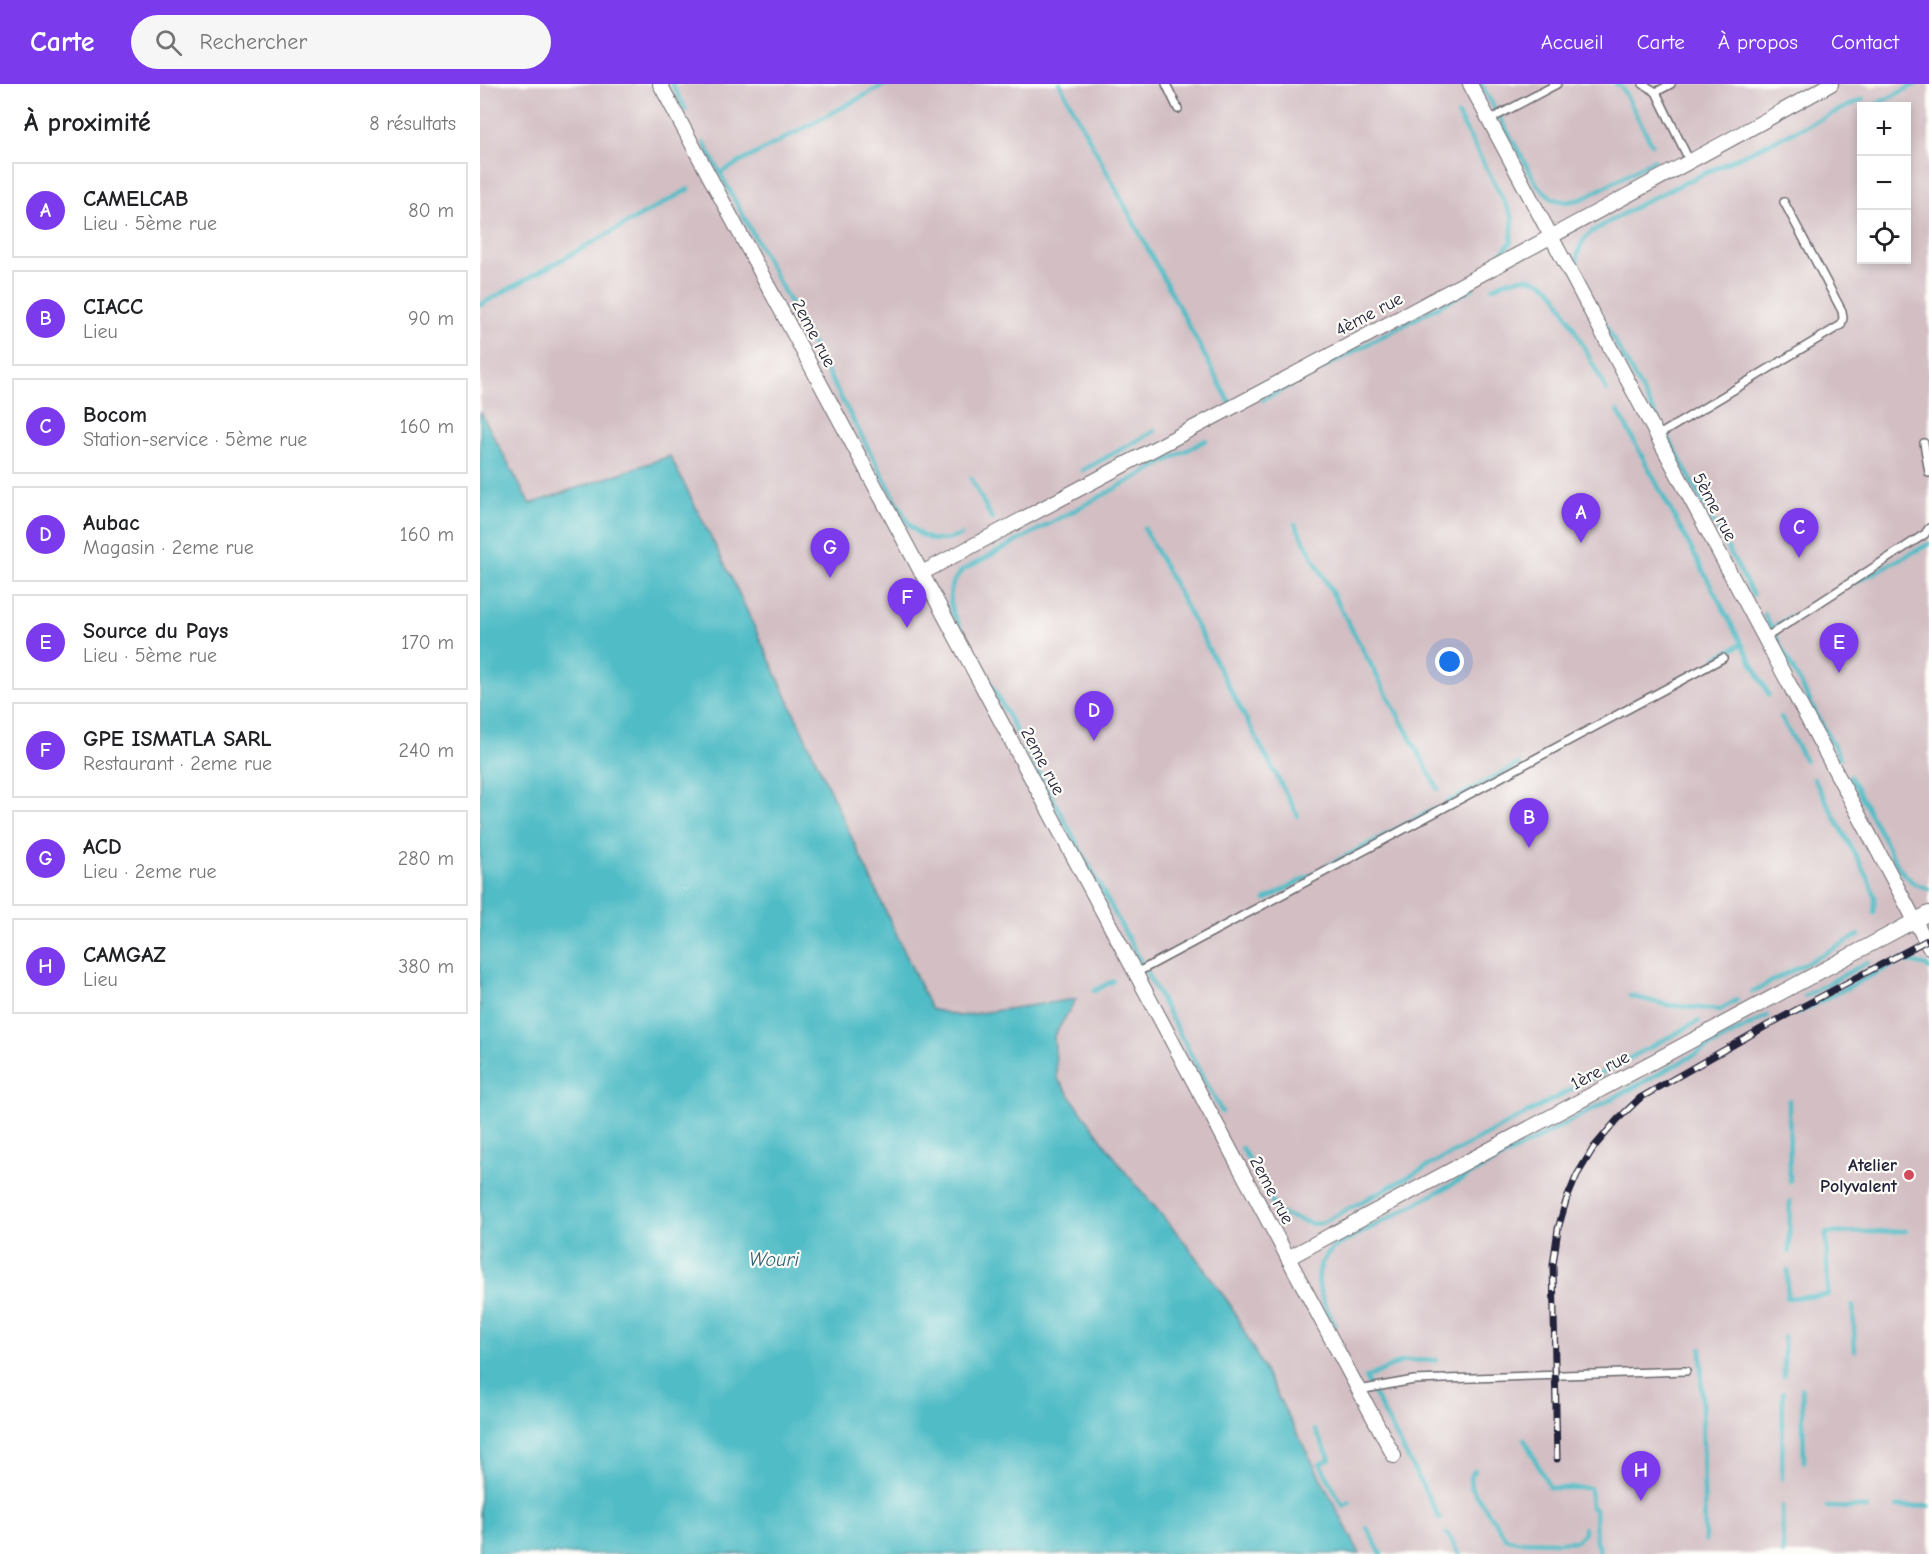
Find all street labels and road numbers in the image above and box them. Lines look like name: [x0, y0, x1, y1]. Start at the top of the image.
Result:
street label: 4ème rue: [1332, 288, 1406, 341]
street label: 2eme rue: [787, 296, 840, 371]
street label: 5ème rue: [1688, 470, 1741, 545]
street label: 2eme rue: [1016, 724, 1069, 799]
street label: 1ère rue: [1567, 1046, 1633, 1095]
street label: 2eme rue: [1245, 1153, 1298, 1228]

